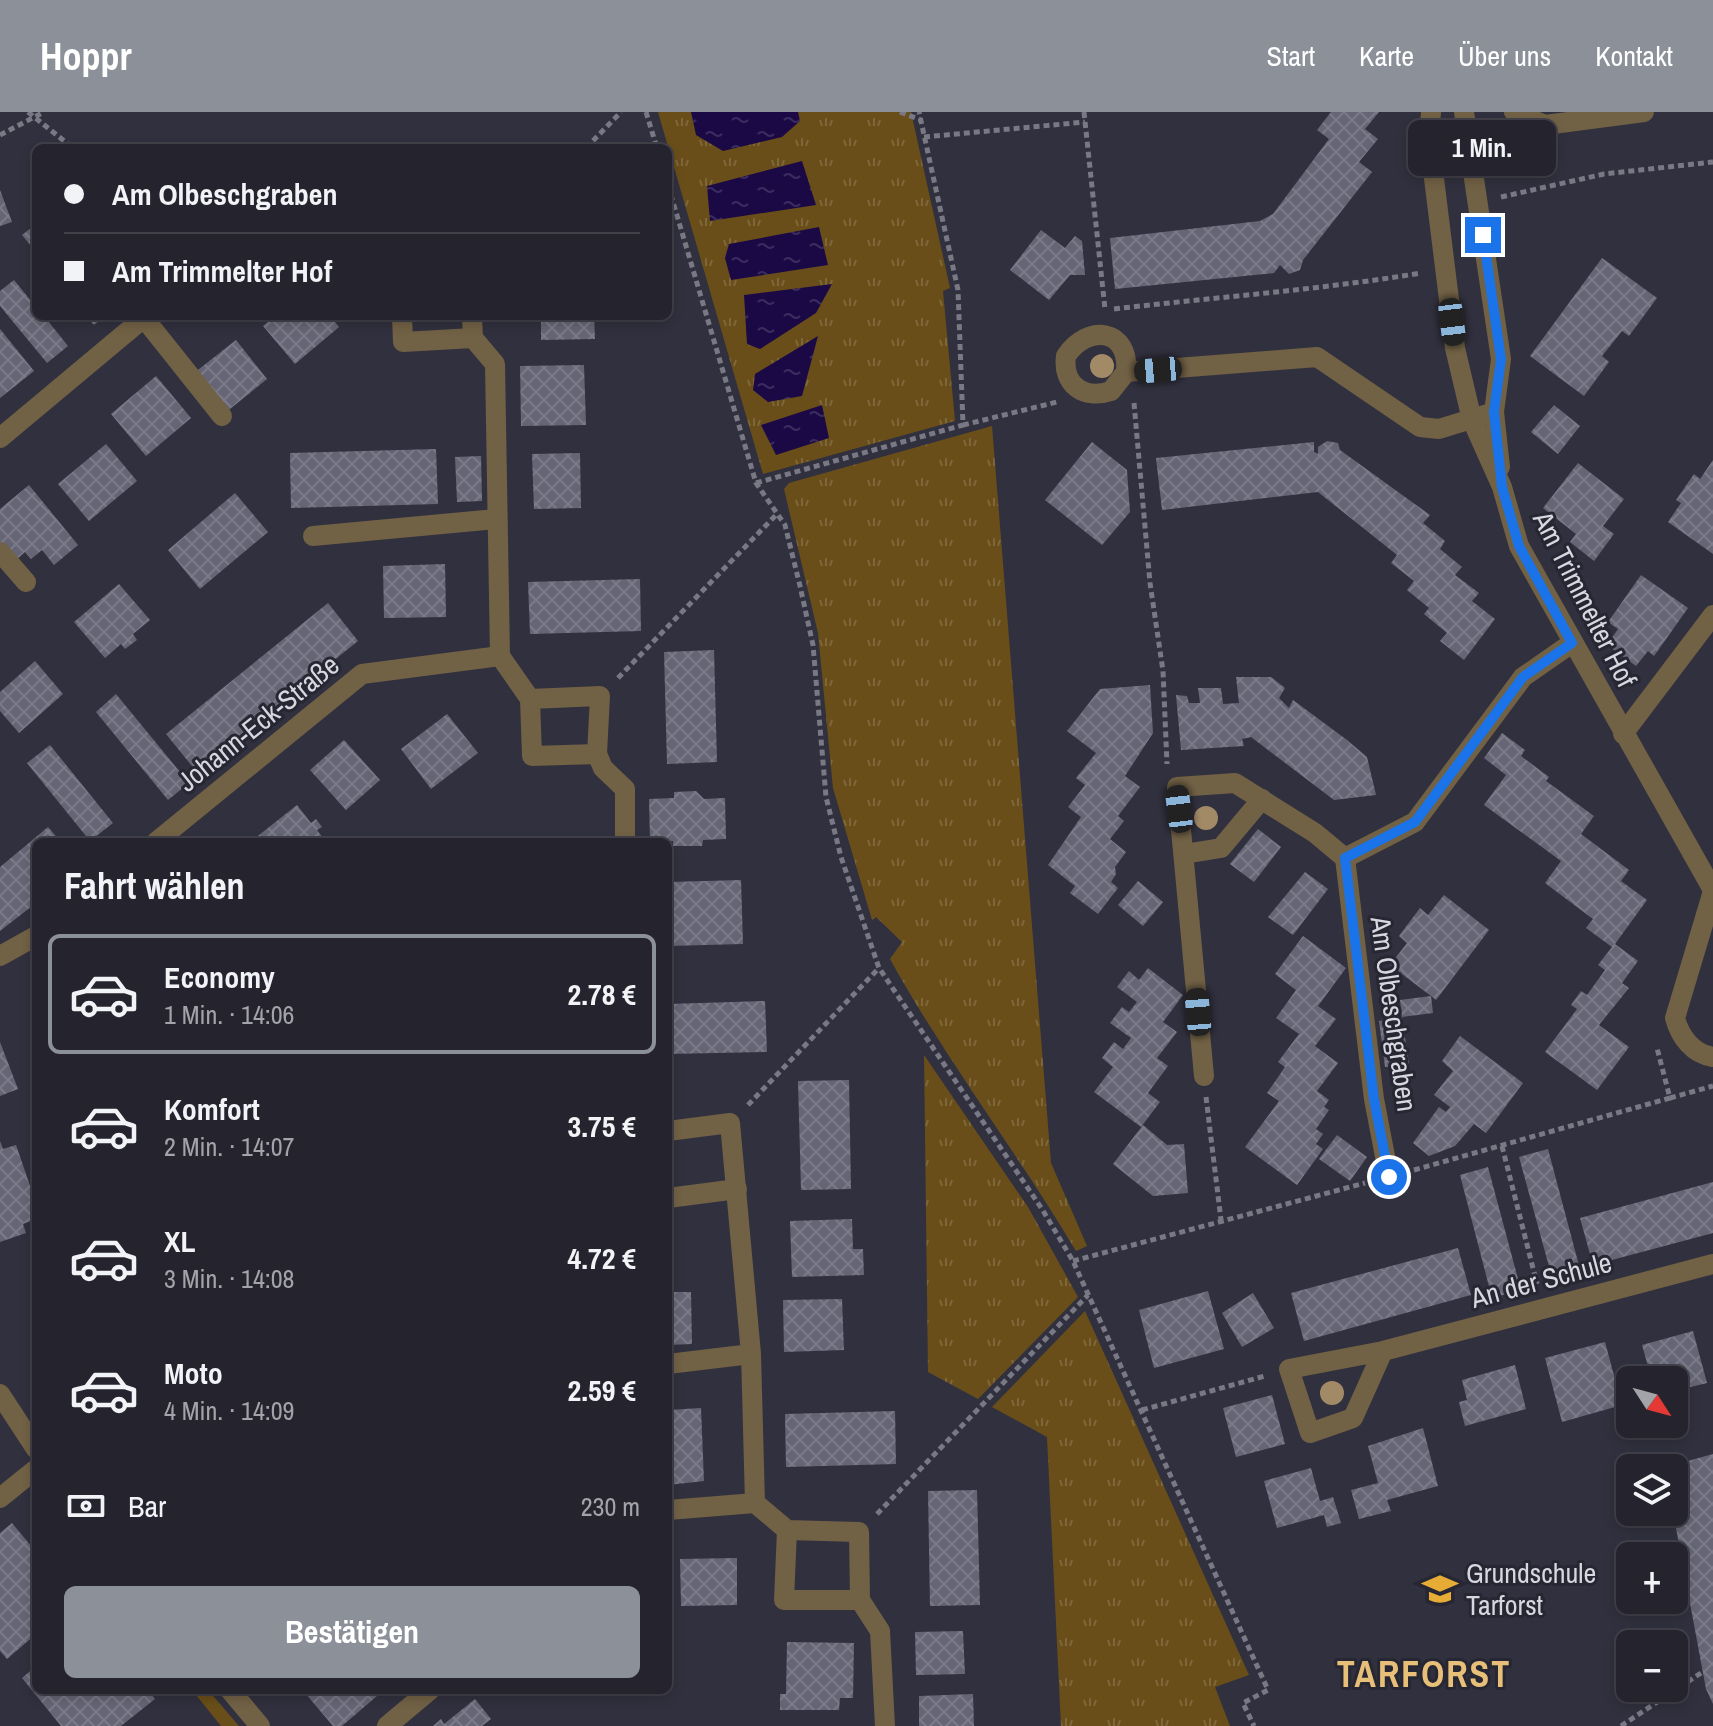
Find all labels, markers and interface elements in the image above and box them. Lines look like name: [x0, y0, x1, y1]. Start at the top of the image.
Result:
text: Hoppr: [40, 31, 132, 82]
text: Start: [1267, 37, 1315, 75]
text: Karte: [1359, 37, 1414, 75]
text: Über uns: [1458, 37, 1551, 75]
text: Kontakt: [1595, 37, 1673, 75]
callout: 1 Min.: [1409, 119, 1557, 175]
text: 1 Min.: [1452, 130, 1512, 165]
text: Am Olbeschgraben: [112, 174, 338, 214]
route end: [1465, 217, 1501, 253]
text: Am Trimmelter Hof: [112, 251, 332, 291]
car: [1437, 297, 1467, 347]
car: [1133, 356, 1183, 384]
street label: Am Trimmelter Hof: [1524, 504, 1646, 694]
street label: Johann-Eck-Straße: [169, 646, 347, 800]
car: [1164, 784, 1194, 834]
text: Fahrt wählen: [64, 862, 245, 910]
street label: Am Olbeschgraben: [1361, 913, 1426, 1114]
text: Economy: [164, 957, 275, 997]
icon: car: [68, 958, 140, 1030]
text: 2.78 €: [568, 974, 636, 1014]
car: [1184, 987, 1212, 1037]
text: 1 Min. · 14:06: [164, 997, 294, 1032]
text: Komfort: [164, 1089, 260, 1129]
icon: car: [68, 1090, 140, 1162]
text: 3.75 €: [568, 1106, 636, 1146]
text: 2 Min. · 14:07: [164, 1129, 294, 1164]
route start: [1371, 1159, 1407, 1195]
text: XL: [164, 1221, 195, 1261]
icon: car: [68, 1222, 140, 1294]
text: 4.72 €: [568, 1238, 636, 1278]
street label: An der Schule: [1465, 1243, 1616, 1317]
text: 3 Min. · 14:08: [164, 1261, 294, 1296]
text: Moto: [164, 1353, 223, 1393]
icon: car: [68, 1354, 140, 1426]
north arrow: [1616, 1366, 1688, 1438]
map controls: [1616, 1366, 1688, 1702]
text: 2.59 €: [568, 1370, 636, 1410]
text: 4 Min. · 14:09: [164, 1393, 294, 1428]
button: layers: [1616, 1454, 1688, 1526]
icon: cash: [64, 1484, 108, 1528]
text: Bar: [128, 1486, 166, 1526]
text: 230 m: [581, 1489, 640, 1524]
button: +: [1616, 1542, 1688, 1614]
place label: Grundschule Tarforst: [1466, 1554, 1596, 1624]
school or university icon: Grundschule Tarforst: [1421, 1570, 1459, 1608]
button: Bestätigen: [64, 1586, 640, 1678]
button: −: [1616, 1630, 1688, 1702]
district label: TARFORST: [1337, 1650, 1511, 1698]

